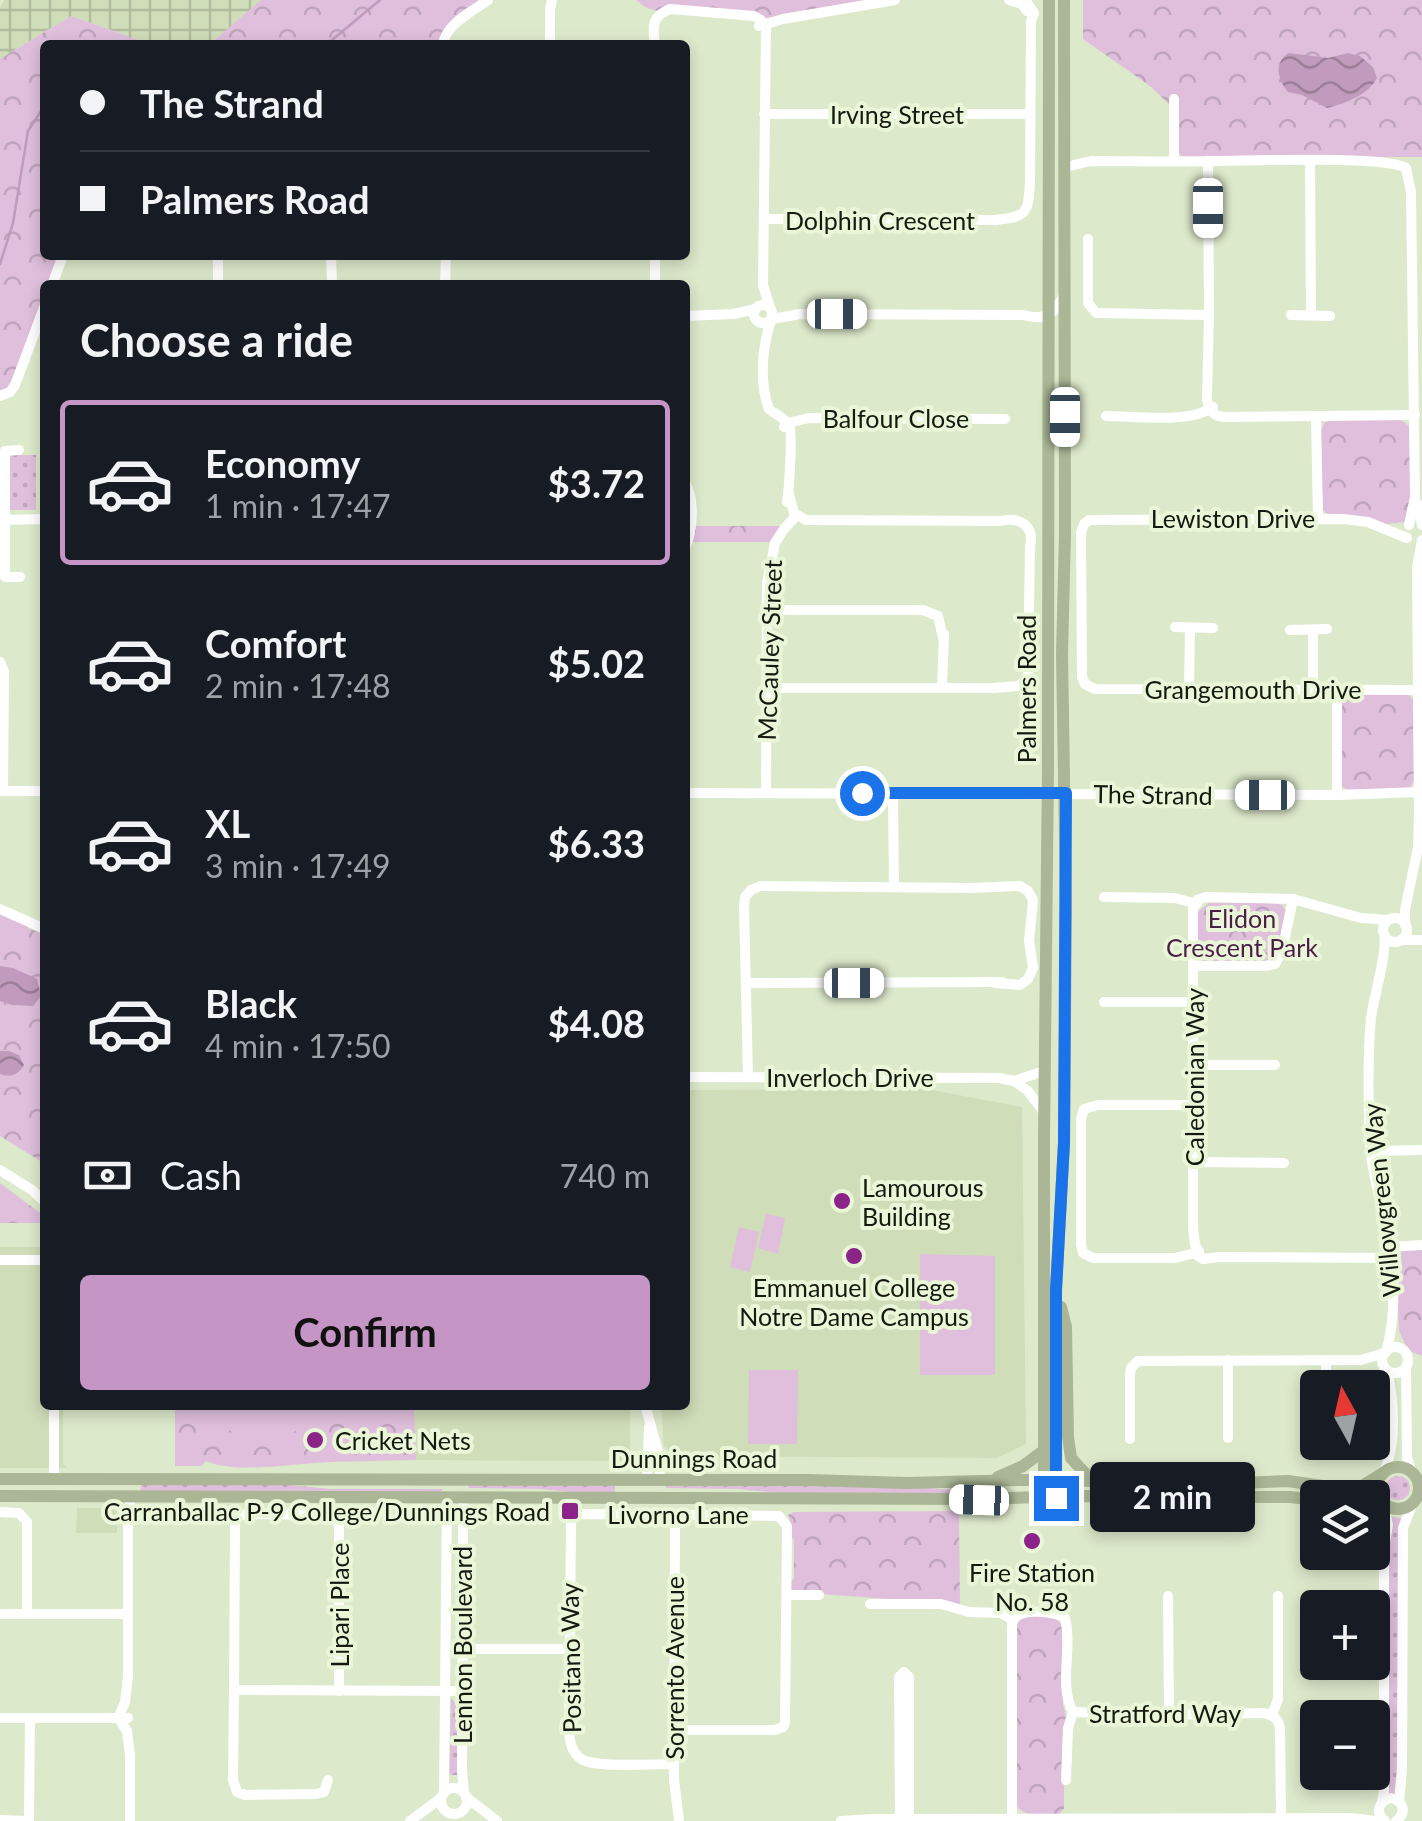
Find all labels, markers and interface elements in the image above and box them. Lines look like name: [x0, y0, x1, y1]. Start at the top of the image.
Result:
text: The Strand: [140, 80, 324, 126]
street label: Irving Street: [830, 99, 964, 129]
text: Palmers Road: [140, 176, 370, 222]
car: [1193, 178, 1223, 238]
street label: Dolphin Crescent: [785, 205, 975, 235]
car: [807, 299, 867, 329]
text: Choose a ride: [80, 313, 353, 367]
car: [1050, 387, 1080, 447]
street label: Balfour Close: [823, 403, 969, 433]
icon: car: [85, 438, 175, 528]
text: Economy: [205, 440, 360, 486]
text: $3.72: [548, 460, 645, 506]
text: 1 min · 17:47: [205, 486, 391, 525]
street label: Lewiston Drive: [1151, 503, 1315, 533]
street label: McCauley Street: [751, 559, 787, 741]
street label: Palmers Road: [1011, 615, 1041, 763]
icon: car: [85, 618, 175, 708]
text: Comfort: [205, 620, 346, 666]
text: $5.02: [548, 640, 645, 686]
text: 2 min · 17:48: [205, 666, 391, 705]
street label: Grangemouth Drive: [1145, 674, 1361, 704]
route start: [840, 771, 885, 816]
street label: The Strand: [1093, 778, 1213, 810]
car: [1235, 780, 1295, 810]
icon: car: [85, 798, 175, 888]
text: XL: [205, 800, 250, 846]
text: $6.33: [548, 820, 645, 866]
text: 3 min · 17:49: [205, 846, 391, 885]
park label: Elidon Crescent Park: [1166, 903, 1318, 962]
car: [824, 968, 884, 998]
icon: car: [85, 978, 175, 1068]
text: Black: [205, 980, 297, 1026]
street label: Caledonian Way: [1179, 988, 1209, 1166]
text: $4.08: [548, 1000, 645, 1046]
text: 4 min · 17:50: [205, 1026, 391, 1065]
street label: Inverloch Drive: [766, 1062, 934, 1092]
street label: Willowgreen Way: [1356, 1102, 1406, 1298]
icon: cash: [80, 1148, 135, 1203]
text: Cash: [160, 1152, 242, 1198]
text: 740 m: [560, 1156, 650, 1195]
place label: Lamourous Building: [862, 1172, 983, 1231]
marker: Lamourous Building: [831, 1190, 853, 1212]
marker: Emmanuel College Notre Dame Campus: [843, 1245, 865, 1267]
place label: Emmanuel College Notre Dame Campus: [739, 1272, 969, 1331]
button: Confirm: [80, 1275, 650, 1390]
north arrow: [1300, 1370, 1390, 1460]
map controls: [1300, 1370, 1390, 1790]
place label: Cricket Nets: [335, 1425, 471, 1455]
marker: Cricket Nets: [304, 1429, 326, 1451]
street label: Dunnings Road: [611, 1443, 777, 1473]
callout: 2 min: [1091, 1463, 1256, 1533]
route end: [1034, 1476, 1079, 1521]
text: 2 min: [1133, 1477, 1212, 1516]
button: layers: [1300, 1480, 1390, 1570]
car: [948, 1484, 1010, 1516]
place label: Carranballac P-9 College/Dunnings Road: [104, 1496, 550, 1526]
street label: Livorno Lane: [607, 1499, 749, 1529]
marker: Carranballac P-9 College/Dunnings Road: [559, 1500, 581, 1522]
marker: Fire Station No. 58: [1021, 1530, 1043, 1552]
street label: Lipari Place: [324, 1543, 354, 1667]
street label: Lennon Boulevard: [447, 1546, 477, 1744]
place label: Fire Station No. 58: [969, 1557, 1095, 1616]
street label: Sorrento Avenue: [659, 1576, 689, 1760]
street label: Positano Way: [554, 1582, 586, 1733]
button: +: [1300, 1590, 1390, 1680]
street label: Stratford Way: [1089, 1698, 1241, 1728]
button: −: [1300, 1700, 1390, 1790]

